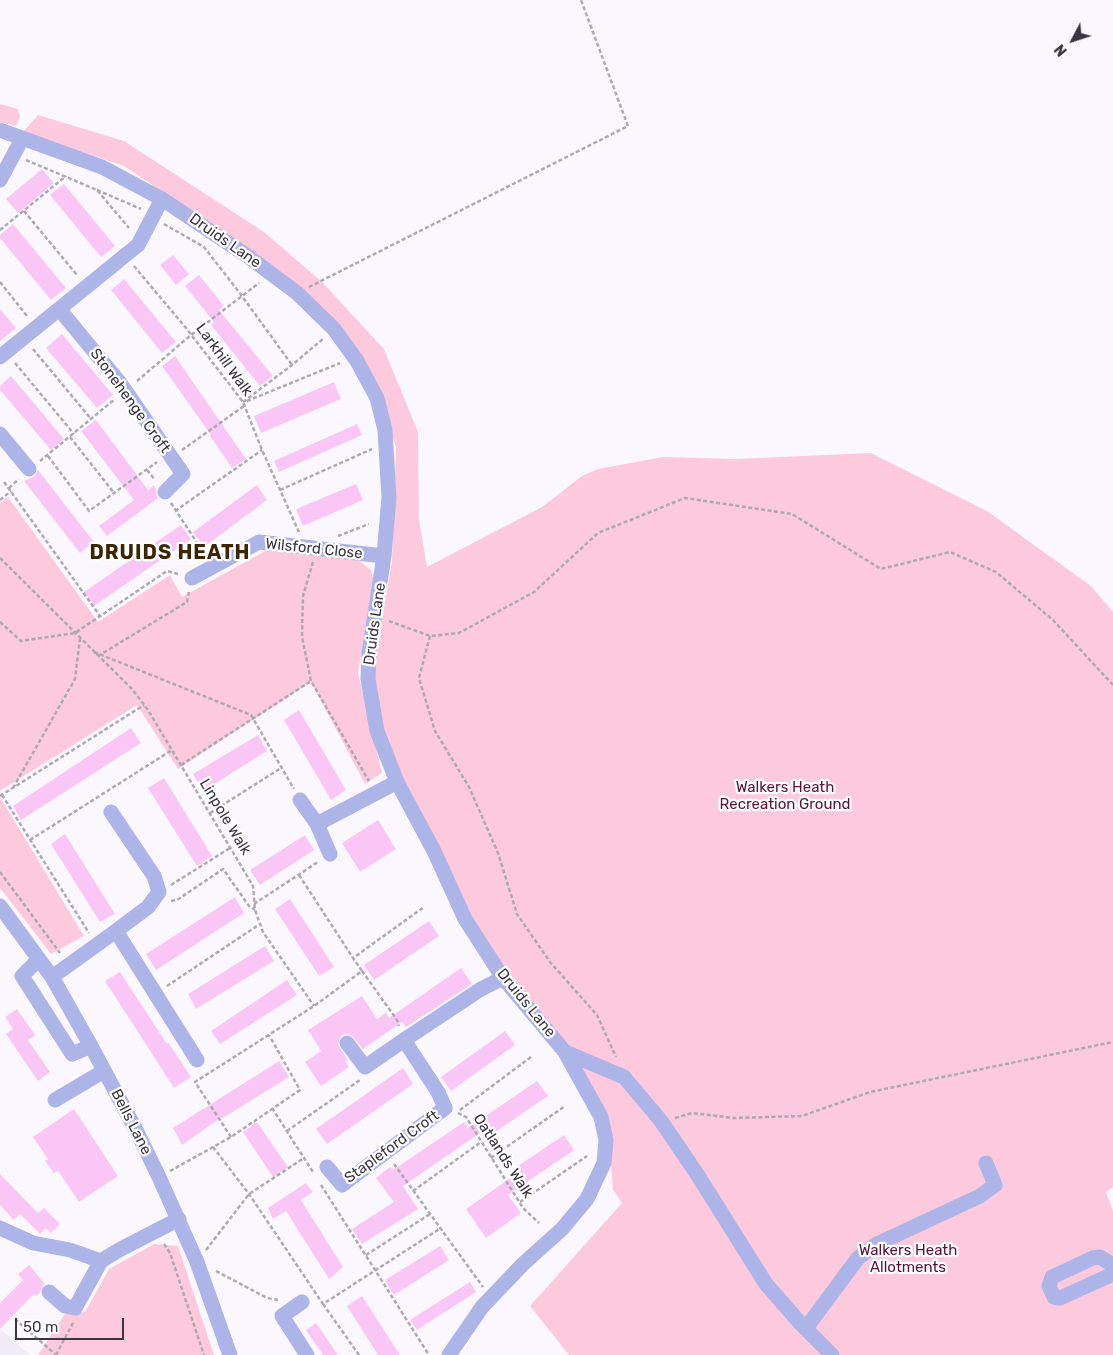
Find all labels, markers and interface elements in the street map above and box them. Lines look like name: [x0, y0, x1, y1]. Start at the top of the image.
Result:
north arrow: [1048, 15, 1098, 65]
text: N: [1051, 41, 1071, 59]
street label: Druids Lane: [186, 210, 264, 272]
street label: Larkhill Walk: [192, 320, 256, 400]
street label: Stonehenge Croft: [86, 345, 174, 457]
street label: Wilsford Close: [265, 535, 363, 563]
district label: DRUIDS HEATH: [88, 541, 252, 565]
street label: Druids Lane: [360, 582, 390, 666]
street label: Linpole Walk: [195, 776, 255, 858]
park label: Walkers Heath Recreation Ground: [720, 779, 850, 814]
street label: Druids Lane: [493, 965, 559, 1041]
street label: Bells Lane: [107, 1086, 155, 1158]
street label: Stapleford Croft: [341, 1107, 443, 1187]
street label: Oatlands Walk: [469, 1110, 537, 1202]
park label: Walkers Heath Allotments: [859, 1242, 957, 1277]
scale bar: [18, 1308, 126, 1340]
text: 50 m: [23, 1318, 58, 1336]

